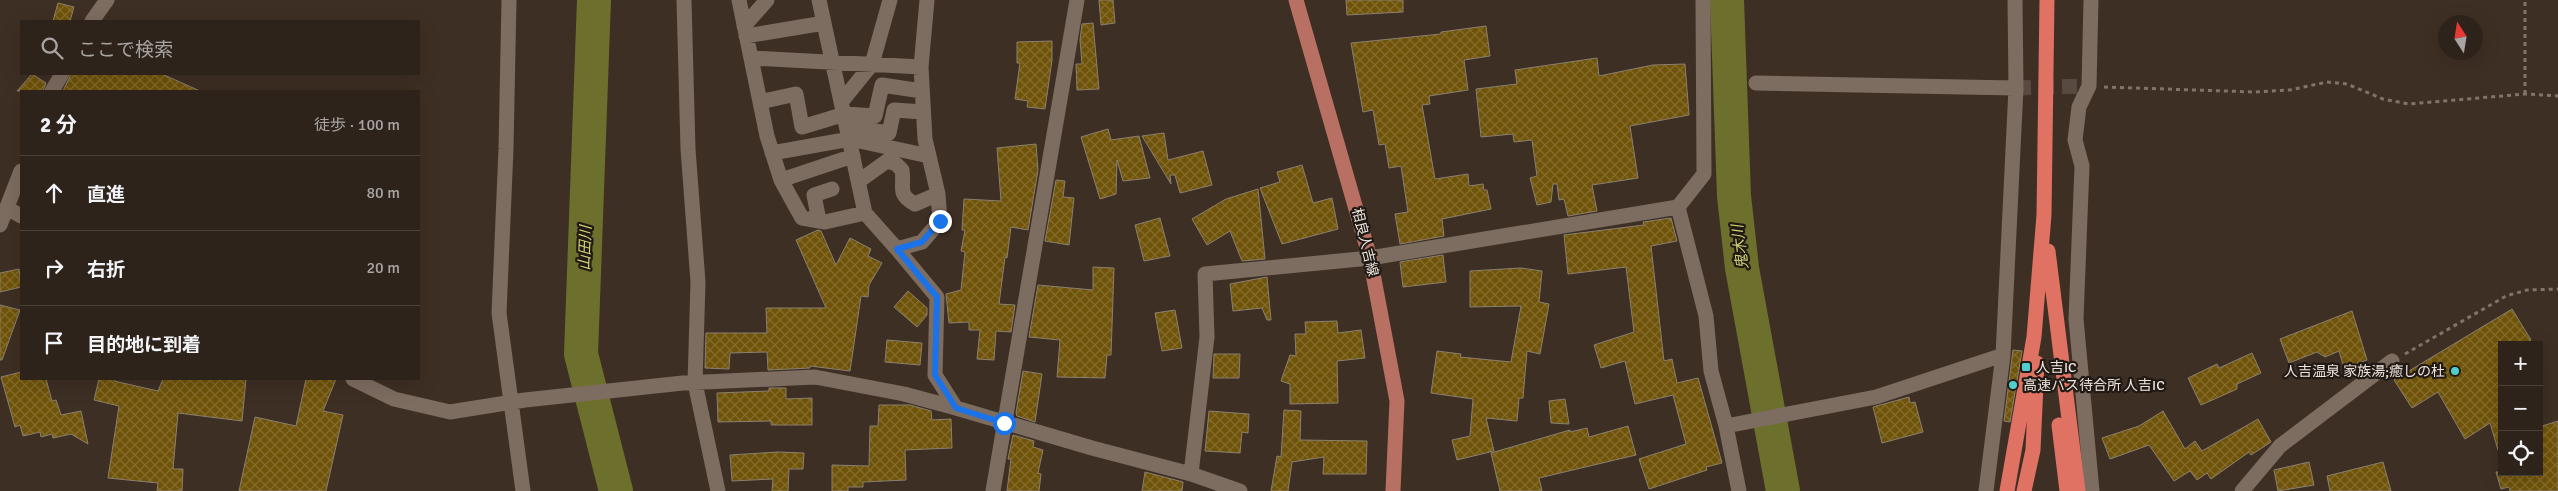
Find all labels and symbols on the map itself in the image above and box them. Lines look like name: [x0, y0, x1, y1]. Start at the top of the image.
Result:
north arrow: [2438, 15, 2483, 60]
street label: 相良人吉線: [1348, 206, 1382, 278]
route end: [929, 210, 952, 233]
water label: 鬼木川: [1728, 222, 1752, 270]
water label: 山田川: [575, 223, 595, 271]
place label: 人吉IC: [2036, 359, 2077, 376]
marker: 人吉IC: [2020, 361, 2032, 373]
place label: 人吉温泉 家族湯;癒しの杜: [2284, 363, 2445, 380]
marker: 人吉温泉 家族湯;癒しの杜: [2449, 365, 2461, 377]
place label: 高速バス待合所 人吉IC: [2023, 377, 2165, 394]
marker: 高速バス待合所 人吉IC: [2007, 379, 2019, 391]
route start: [993, 412, 1016, 435]

